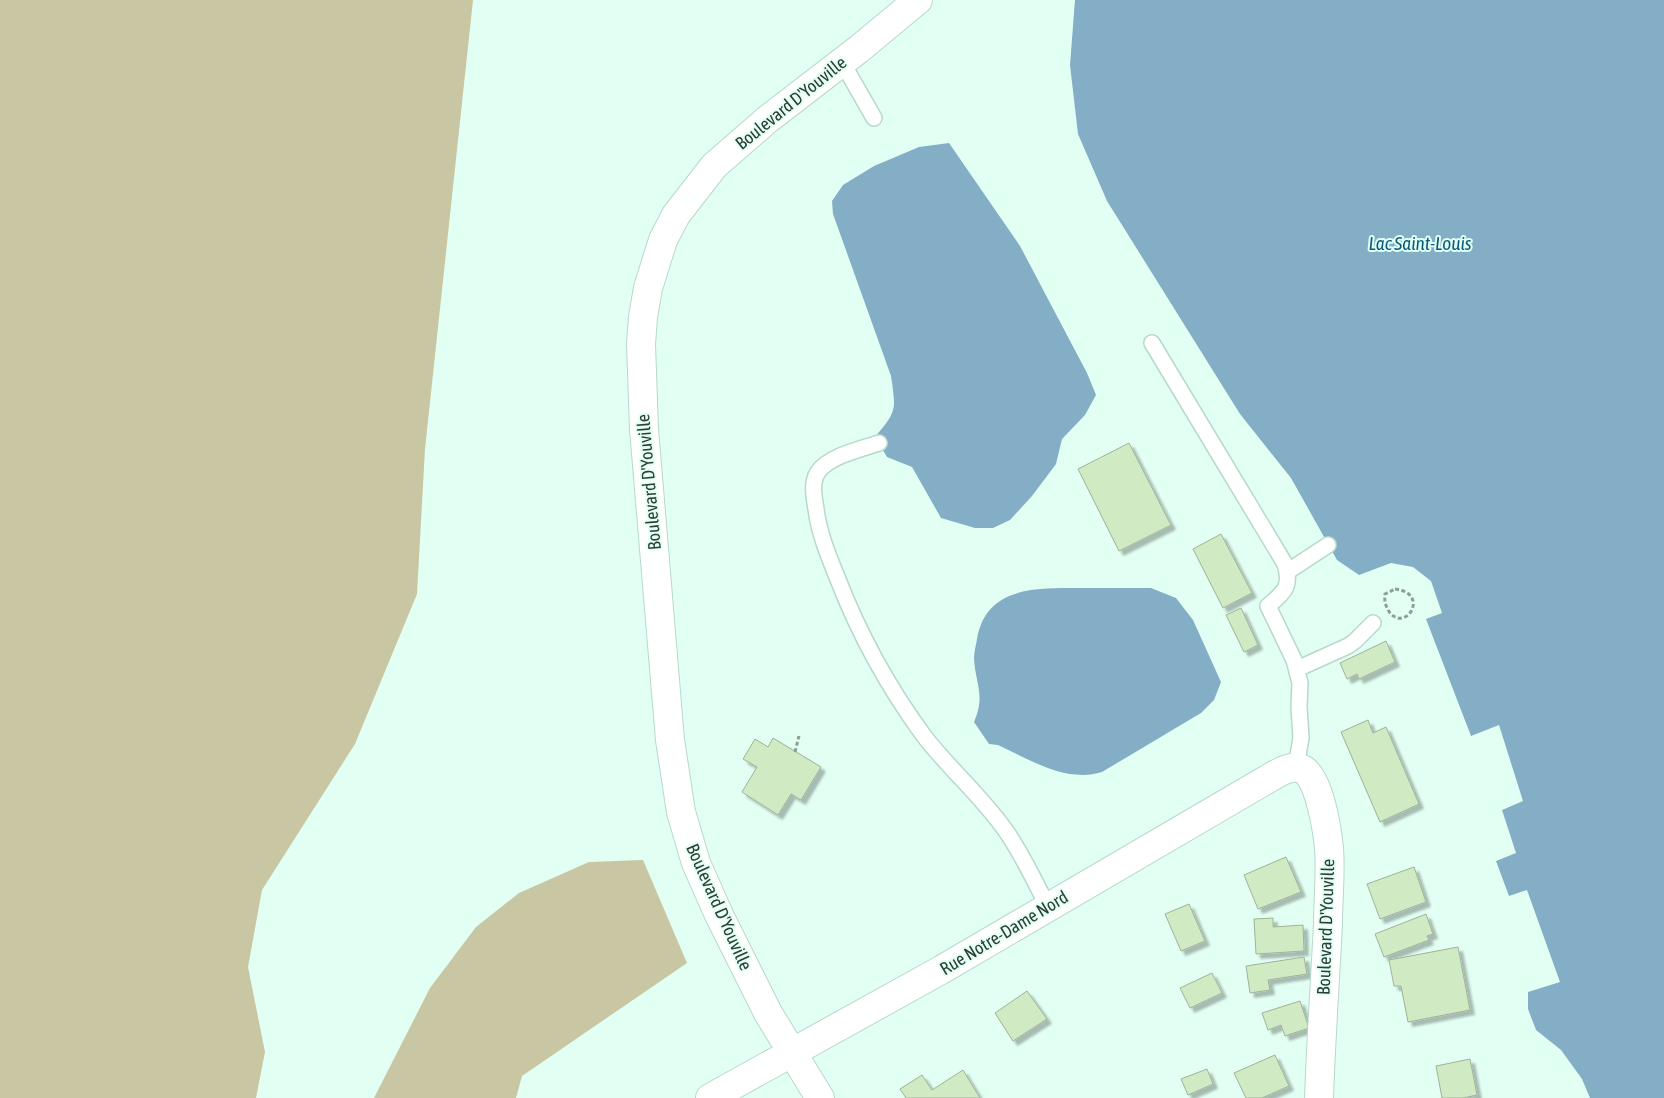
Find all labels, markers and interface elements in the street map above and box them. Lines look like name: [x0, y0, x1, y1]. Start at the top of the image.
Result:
street label: Boulevard D'Youville: [731, 52, 850, 154]
water label: Lac Saint-Louis: [1369, 232, 1472, 254]
street label: Boulevard D'Youville: [632, 413, 665, 551]
street label: Boulevard D'Youville: [682, 840, 757, 973]
street label: Boulevard D'Youville: [1313, 858, 1338, 996]
street label: Rue Notre-Dame Nord: [936, 886, 1072, 979]

